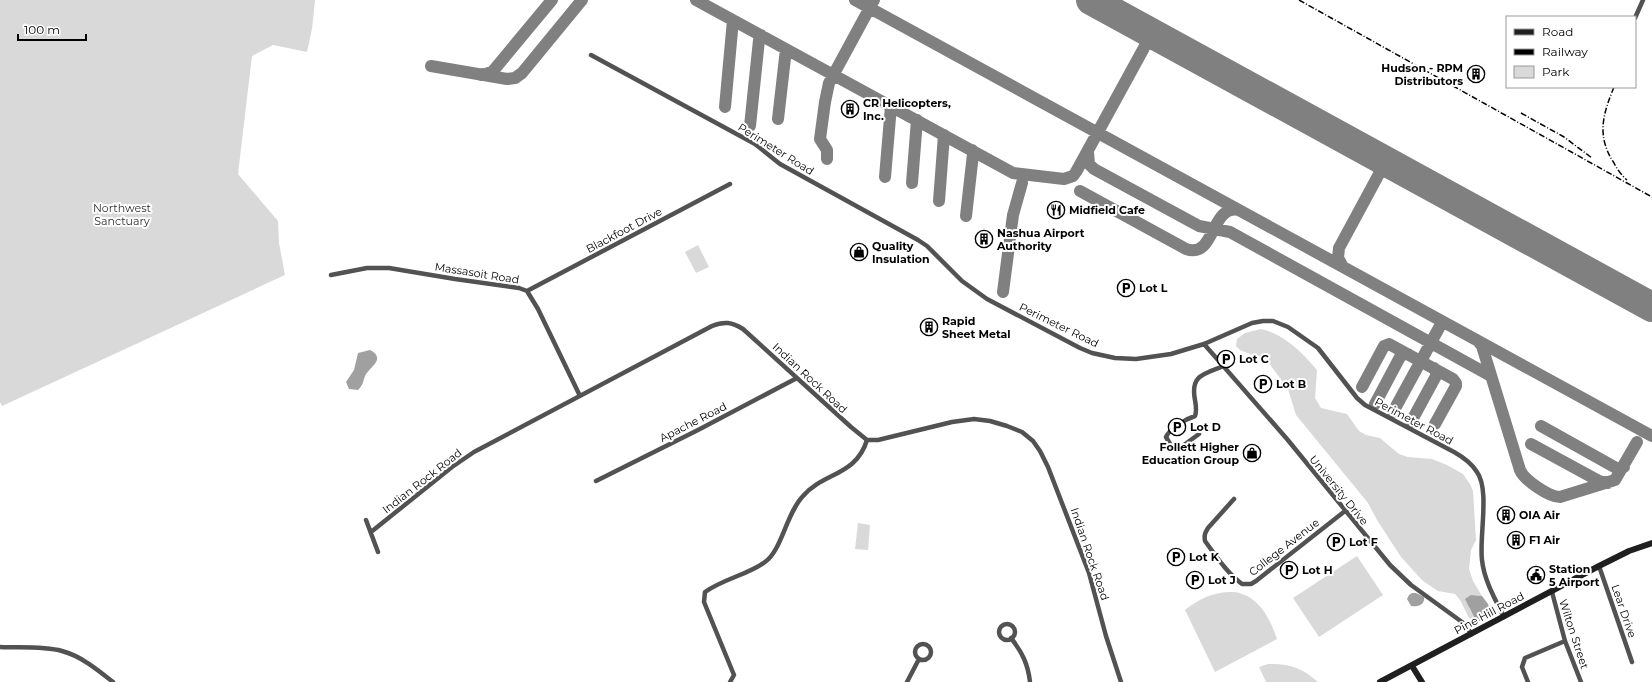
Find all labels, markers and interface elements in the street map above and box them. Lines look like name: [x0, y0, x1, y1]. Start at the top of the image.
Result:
scale bar: [18, 16, 86, 42]
legend: [1506, 16, 1636, 88]
text: 100 m: [24, 22, 60, 37]
text: Road: [1542, 24, 1573, 39]
text: Railway: [1542, 44, 1588, 59]
place label: Hudson - RPM Distributors: [1381, 61, 1463, 88]
building icon: Hudson - RPM Distributors: [1466, 64, 1486, 84]
text: Park: [1542, 64, 1570, 79]
place label: CR Helicopters, Inc.: [863, 96, 951, 123]
building icon: CR Helicopters, Inc.: [840, 99, 860, 119]
street label: Perimeter Road: [735, 120, 817, 178]
restaurant icon: Midfield Cafe: [1046, 200, 1066, 220]
park label: Northwest Sanctuary: [93, 201, 152, 228]
place label: Midfield Cafe: [1069, 203, 1145, 217]
street label: Blackfoot Drive: [584, 204, 665, 256]
place label: Nashua Airport Authority: [996, 226, 1085, 253]
building icon: Nashua Airport Authority: [974, 229, 994, 249]
place label: Quality Insulation: [872, 239, 930, 266]
shop icon: Quality Insulation: [849, 242, 869, 262]
street label: Massasoit Road: [434, 259, 520, 287]
parking icon: Lot L: [1116, 278, 1136, 298]
place label: Lot L: [1139, 281, 1168, 295]
street label: Perimeter Road: [1017, 300, 1101, 350]
place label: Rapid Sheet Metal: [942, 314, 1011, 341]
building icon: Rapid Sheet Metal: [919, 317, 939, 337]
street label: Indian Rock Road: [770, 340, 850, 416]
parking icon: Lot C: [1216, 349, 1236, 369]
place label: Lot C: [1239, 352, 1269, 366]
parking icon: Lot B: [1253, 374, 1273, 394]
place label: Lot B: [1276, 377, 1306, 391]
street label: Perimeter Road: [1372, 394, 1456, 448]
street label: Apache Road: [657, 399, 729, 445]
parking icon: Lot D: [1167, 417, 1187, 437]
place label: Lot D: [1190, 420, 1221, 434]
place label: Follett Higher Education Group: [1142, 440, 1239, 467]
shop icon: Follett Higher Education Group: [1242, 443, 1262, 463]
street label: Indian Rock Road: [379, 446, 465, 516]
street label: University Drive: [1307, 452, 1372, 528]
building icon: OIA Air: [1496, 505, 1516, 525]
street label: Indian Rock Road: [1068, 506, 1112, 602]
place label: OIA Air: [1519, 508, 1560, 522]
street label: College Avenue: [1246, 515, 1322, 579]
building icon: F1 Air: [1506, 530, 1526, 550]
parking icon: Lot F: [1326, 532, 1346, 552]
place label: F1 Air: [1529, 533, 1560, 547]
place label: Lot F: [1349, 535, 1378, 549]
parking icon: Lot K: [1166, 547, 1186, 567]
place label: Lot K: [1189, 550, 1220, 564]
parking icon: Lot H: [1279, 560, 1299, 580]
place label: Station 5 Airport: [1549, 562, 1600, 589]
place label: Lot H: [1302, 563, 1333, 577]
public building icon: Station 5 Airport: [1526, 565, 1546, 585]
parking icon: Lot J: [1185, 570, 1205, 590]
place label: Lot J: [1208, 573, 1236, 587]
street label: Lear Drive: [1608, 582, 1640, 640]
street label: Pine Hill Road: [1452, 589, 1526, 637]
street label: Wilton Street: [1556, 597, 1592, 671]

